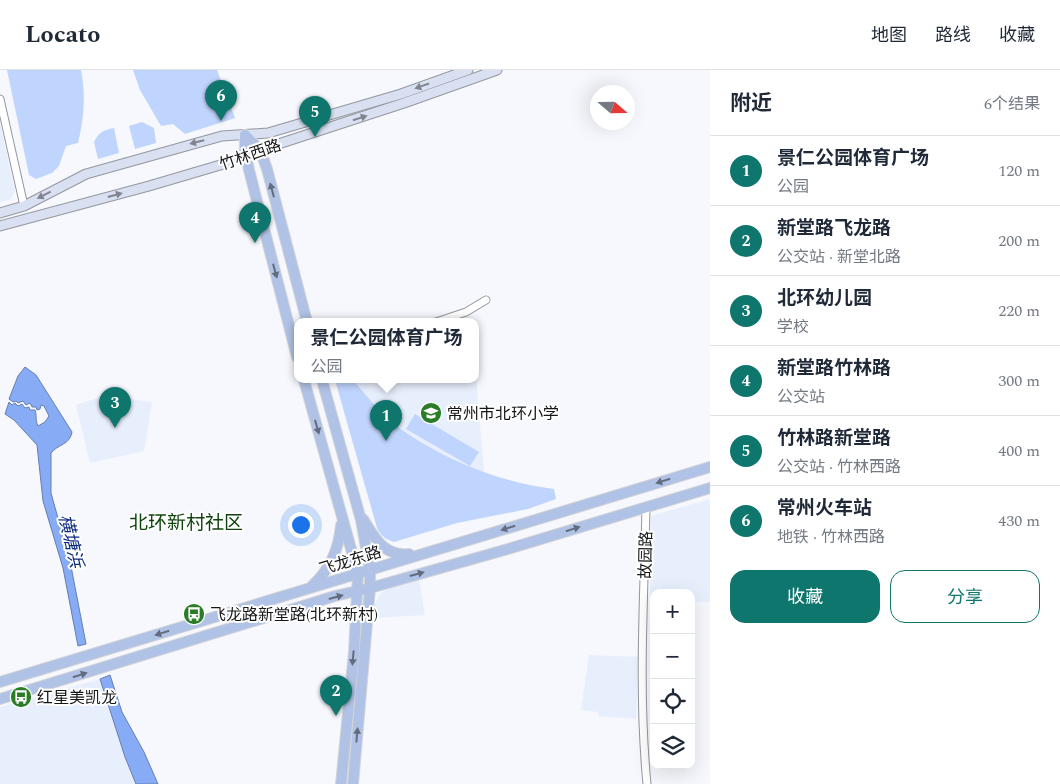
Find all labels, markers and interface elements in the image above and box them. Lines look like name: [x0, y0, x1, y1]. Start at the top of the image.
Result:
text: Locato: [25, 17, 100, 53]
text: 地图: [871, 22, 907, 49]
text: 路线: [935, 22, 971, 49]
text: 收藏: [999, 22, 1035, 49]
pin: 6: [205, 80, 237, 121]
one-way arrow: [415, 83, 430, 90]
north arrow: [590, 85, 635, 130]
text: 附近: [730, 88, 772, 120]
text: 6个结果: [984, 92, 1040, 116]
pin: 5: [299, 96, 331, 137]
one-way arrow: [352, 114, 367, 121]
street label: 竹林西路: [216, 133, 284, 177]
one-way arrow: [189, 138, 204, 146]
text: 景仁公园体育广场: [777, 144, 929, 173]
text: 1: [742, 159, 750, 183]
text: 120 m: [998, 159, 1040, 183]
text: 公园: [777, 175, 809, 199]
one-way arrow: [268, 183, 276, 198]
one-way arrow: [37, 191, 51, 199]
one-way arrow: [107, 191, 122, 199]
pin: 4: [239, 202, 271, 243]
text: 新堂路飞龙路: [777, 214, 891, 243]
text: 2: [742, 229, 750, 253]
text: 200 m: [998, 229, 1040, 253]
text: 公交站 · 新堂北路: [777, 245, 901, 269]
one-way arrow: [271, 263, 279, 278]
text: 北环幼儿园: [777, 284, 872, 313]
text: 3: [742, 299, 750, 323]
text: 220 m: [998, 299, 1040, 323]
text: 学校: [777, 315, 809, 339]
popup: [294, 318, 479, 383]
text: 景仁公园体育广场: [310, 324, 463, 353]
text: 新堂路竹林路: [777, 354, 891, 383]
text: 公园: [310, 355, 343, 379]
text: 4: [742, 369, 750, 393]
text: 300 m: [998, 369, 1040, 393]
text: 公交站: [777, 385, 825, 409]
pin: 3: [99, 387, 131, 428]
pin: 1: [370, 400, 402, 441]
school or university icon: 常州市北环小学: [419, 401, 443, 425]
place label: 常州市北环小学: [447, 402, 559, 426]
one-way arrow: [313, 419, 321, 434]
text: 竹林路新堂路: [777, 424, 891, 453]
text: 5: [742, 439, 750, 463]
text: 400 m: [998, 439, 1040, 463]
text: 公交站 · 竹林西路: [777, 455, 901, 479]
one-way arrow: [656, 478, 671, 486]
text: 常州火车站: [777, 494, 872, 523]
district label: 北环新村社区: [129, 509, 243, 538]
text: 6: [742, 509, 750, 533]
text: 430 m: [998, 509, 1040, 533]
water label: 横塘浜: [51, 512, 90, 572]
your location: [288, 512, 314, 538]
one-way arrow: [500, 524, 515, 532]
one-way arrow: [565, 525, 580, 533]
text: 地铁 · 竹林西路: [777, 525, 885, 549]
street label: 故园路: [634, 531, 658, 579]
street label: 飞龙东路: [316, 540, 384, 582]
one-way arrow: [409, 570, 424, 578]
button: 收藏: [730, 570, 880, 623]
button: 分享: [890, 570, 1040, 623]
map controls: [650, 589, 695, 769]
button: +: [650, 589, 695, 634]
one-way arrow: [328, 592, 343, 600]
bus stop icon: 飞龙路新堂路(北环新村): [182, 602, 206, 626]
place label: 飞龙路新堂路(北环新村): [210, 603, 378, 627]
one-way arrow: [154, 629, 169, 637]
button: −: [650, 634, 695, 679]
one-way arrow: [349, 650, 357, 666]
one-way arrow: [73, 671, 88, 679]
pin: 2: [320, 675, 352, 716]
button: locate: [650, 679, 695, 724]
bus stop icon: 红星美凯龙: [9, 685, 33, 709]
place label: 红星美凯龙: [37, 686, 117, 710]
button: layers: [650, 724, 695, 769]
one-way arrow: [354, 727, 362, 743]

